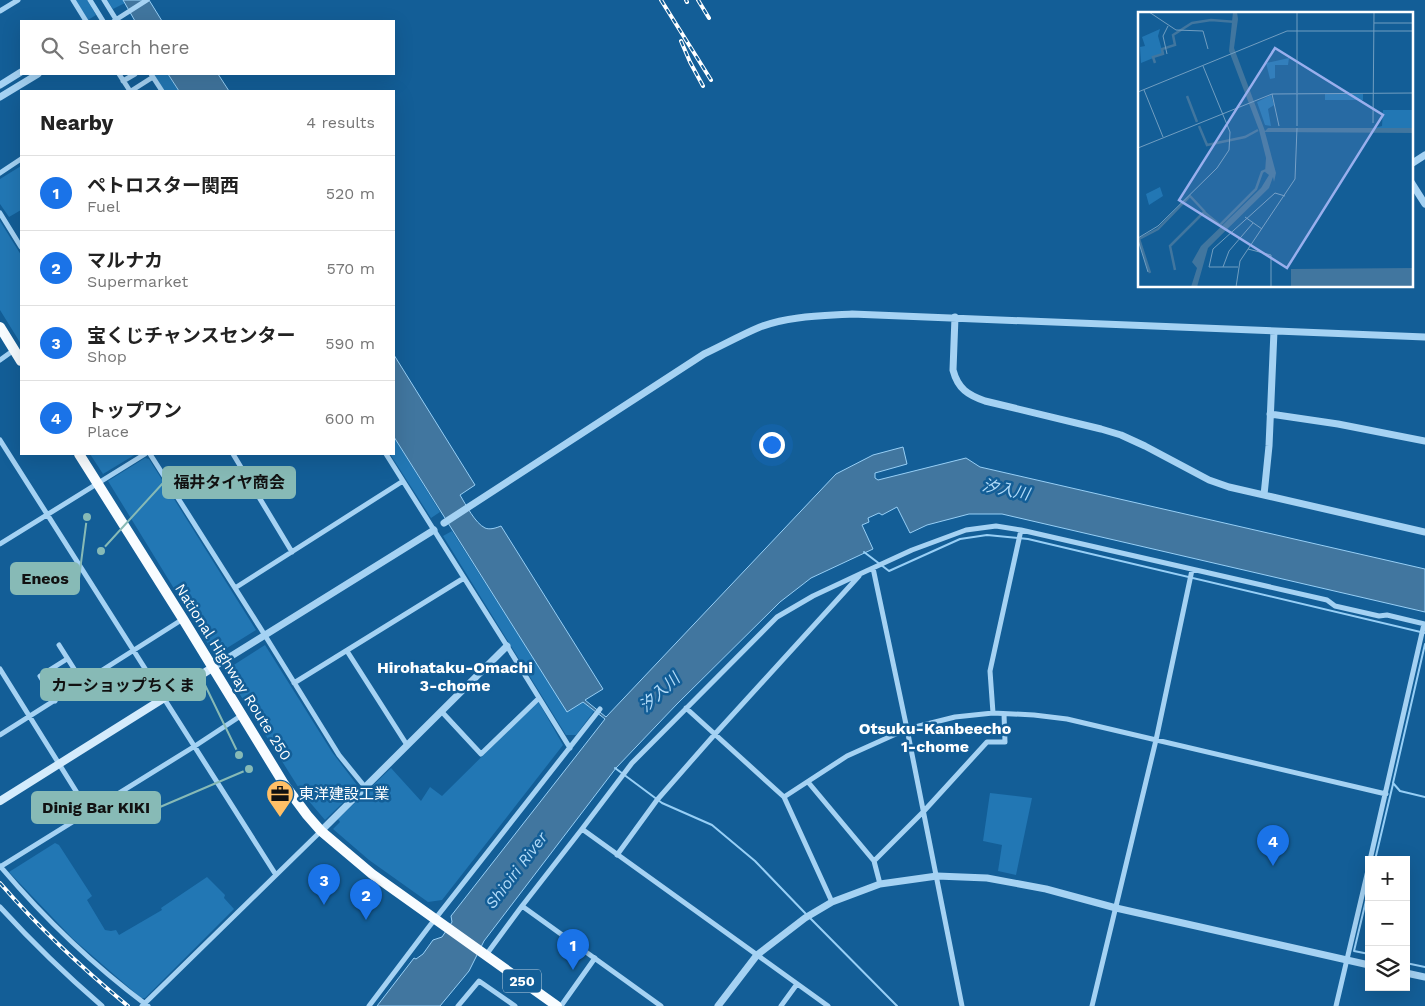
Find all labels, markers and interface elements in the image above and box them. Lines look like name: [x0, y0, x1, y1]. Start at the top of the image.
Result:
inset map: [1138, 12, 1412, 288]
search box: [20, 20, 395, 75]
icon: search: [38, 34, 66, 62]
text: Search here: [78, 36, 189, 59]
text: Nearby: [40, 110, 113, 135]
text: 4 results: [306, 113, 375, 132]
text: ペトロスター関西: [87, 174, 239, 197]
text: 1: [53, 184, 59, 203]
text: 520 m: [326, 184, 375, 203]
text: Fuel: [87, 197, 120, 216]
text: マルナカ: [87, 249, 163, 272]
text: 2: [51, 259, 61, 278]
text: 570 m: [326, 259, 375, 278]
text: Supermarket: [87, 272, 188, 291]
text: 宝くじチャンスセンター: [87, 324, 295, 347]
text: 3: [51, 334, 61, 353]
text: 590 m: [325, 334, 375, 353]
text: Shop: [87, 347, 127, 366]
text: トップワン: [87, 399, 182, 422]
text: 4: [51, 409, 61, 428]
text: 600 m: [325, 409, 375, 428]
text: Place: [87, 422, 129, 441]
your location: [759, 432, 785, 458]
callout: 福井タイヤ商会: [163, 467, 295, 498]
text: 福井タイヤ商会: [173, 473, 285, 492]
water label: 汐入川: [980, 475, 1033, 504]
callout: Eneos: [11, 563, 79, 594]
text: Eneos: [21, 569, 69, 588]
street label: National Highway Route 250: [171, 580, 295, 764]
district label: Hirohataku-Omachi 3-chome: [377, 658, 533, 695]
water label: 汐入川: [635, 668, 685, 716]
callout: カーショップちくま: [41, 669, 205, 700]
text: カーショップちくま: [51, 676, 195, 695]
district label: Otsuku-Kanbeecho 1-chome: [859, 719, 1012, 756]
office icon: 東洋建設工業: [265, 779, 295, 818]
place label: 東洋建設工業: [299, 785, 389, 803]
callout: Dinig Bar KIKI: [32, 792, 160, 823]
text: Dinig Bar KIKI: [42, 798, 150, 817]
pin: 4: [1257, 825, 1289, 866]
water label: Shioiri River: [481, 828, 552, 912]
map controls: [1365, 856, 1410, 991]
button: +: [1365, 856, 1410, 901]
pin: 3: [308, 864, 340, 905]
pin: 2: [350, 879, 382, 920]
button: −: [1365, 901, 1410, 946]
pin: 1: [557, 929, 589, 970]
button: layers: [1365, 946, 1410, 991]
road number: 250: [503, 969, 541, 992]

